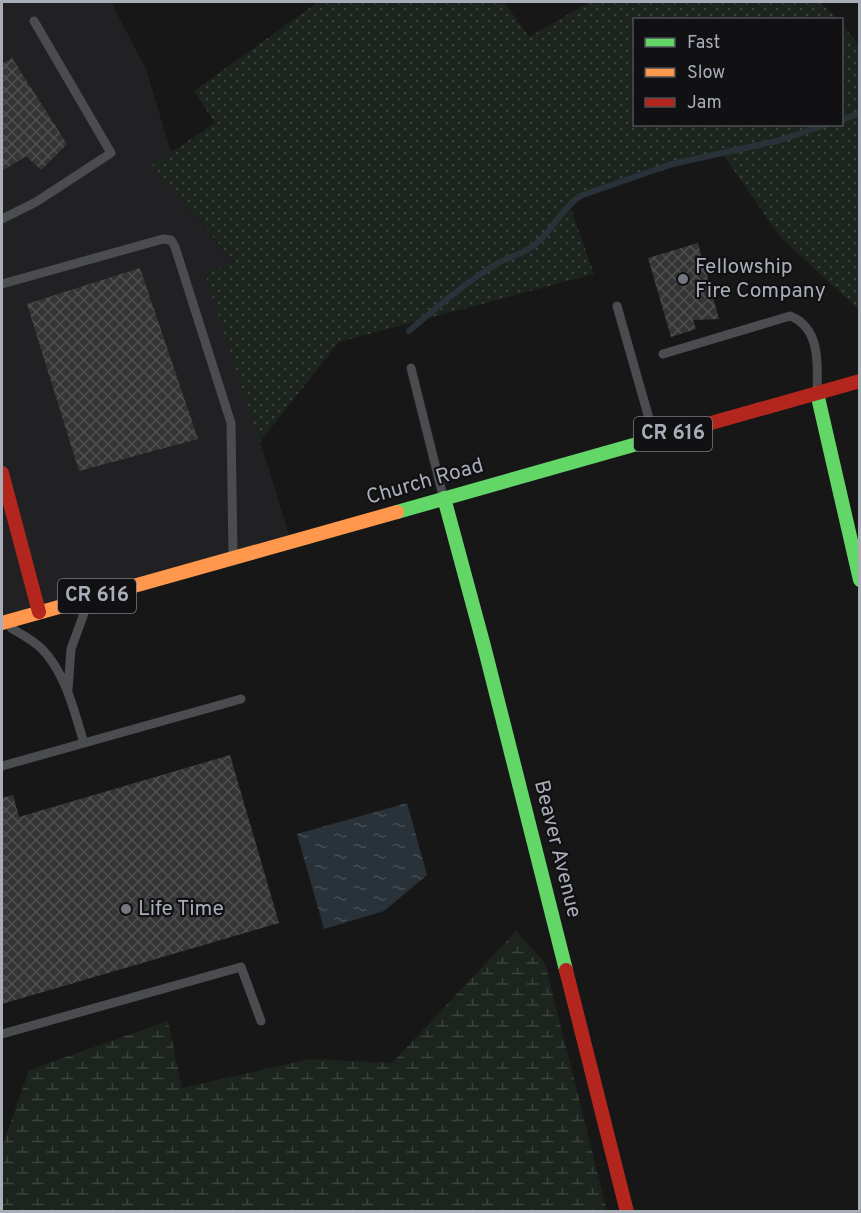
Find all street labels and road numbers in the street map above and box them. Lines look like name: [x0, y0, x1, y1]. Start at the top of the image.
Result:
road number: CR 616: [634, 417, 712, 451]
street label: Church Road: [363, 452, 487, 512]
road number: CR 616: [58, 579, 136, 613]
street label: Beaver Avenue: [527, 777, 587, 921]

